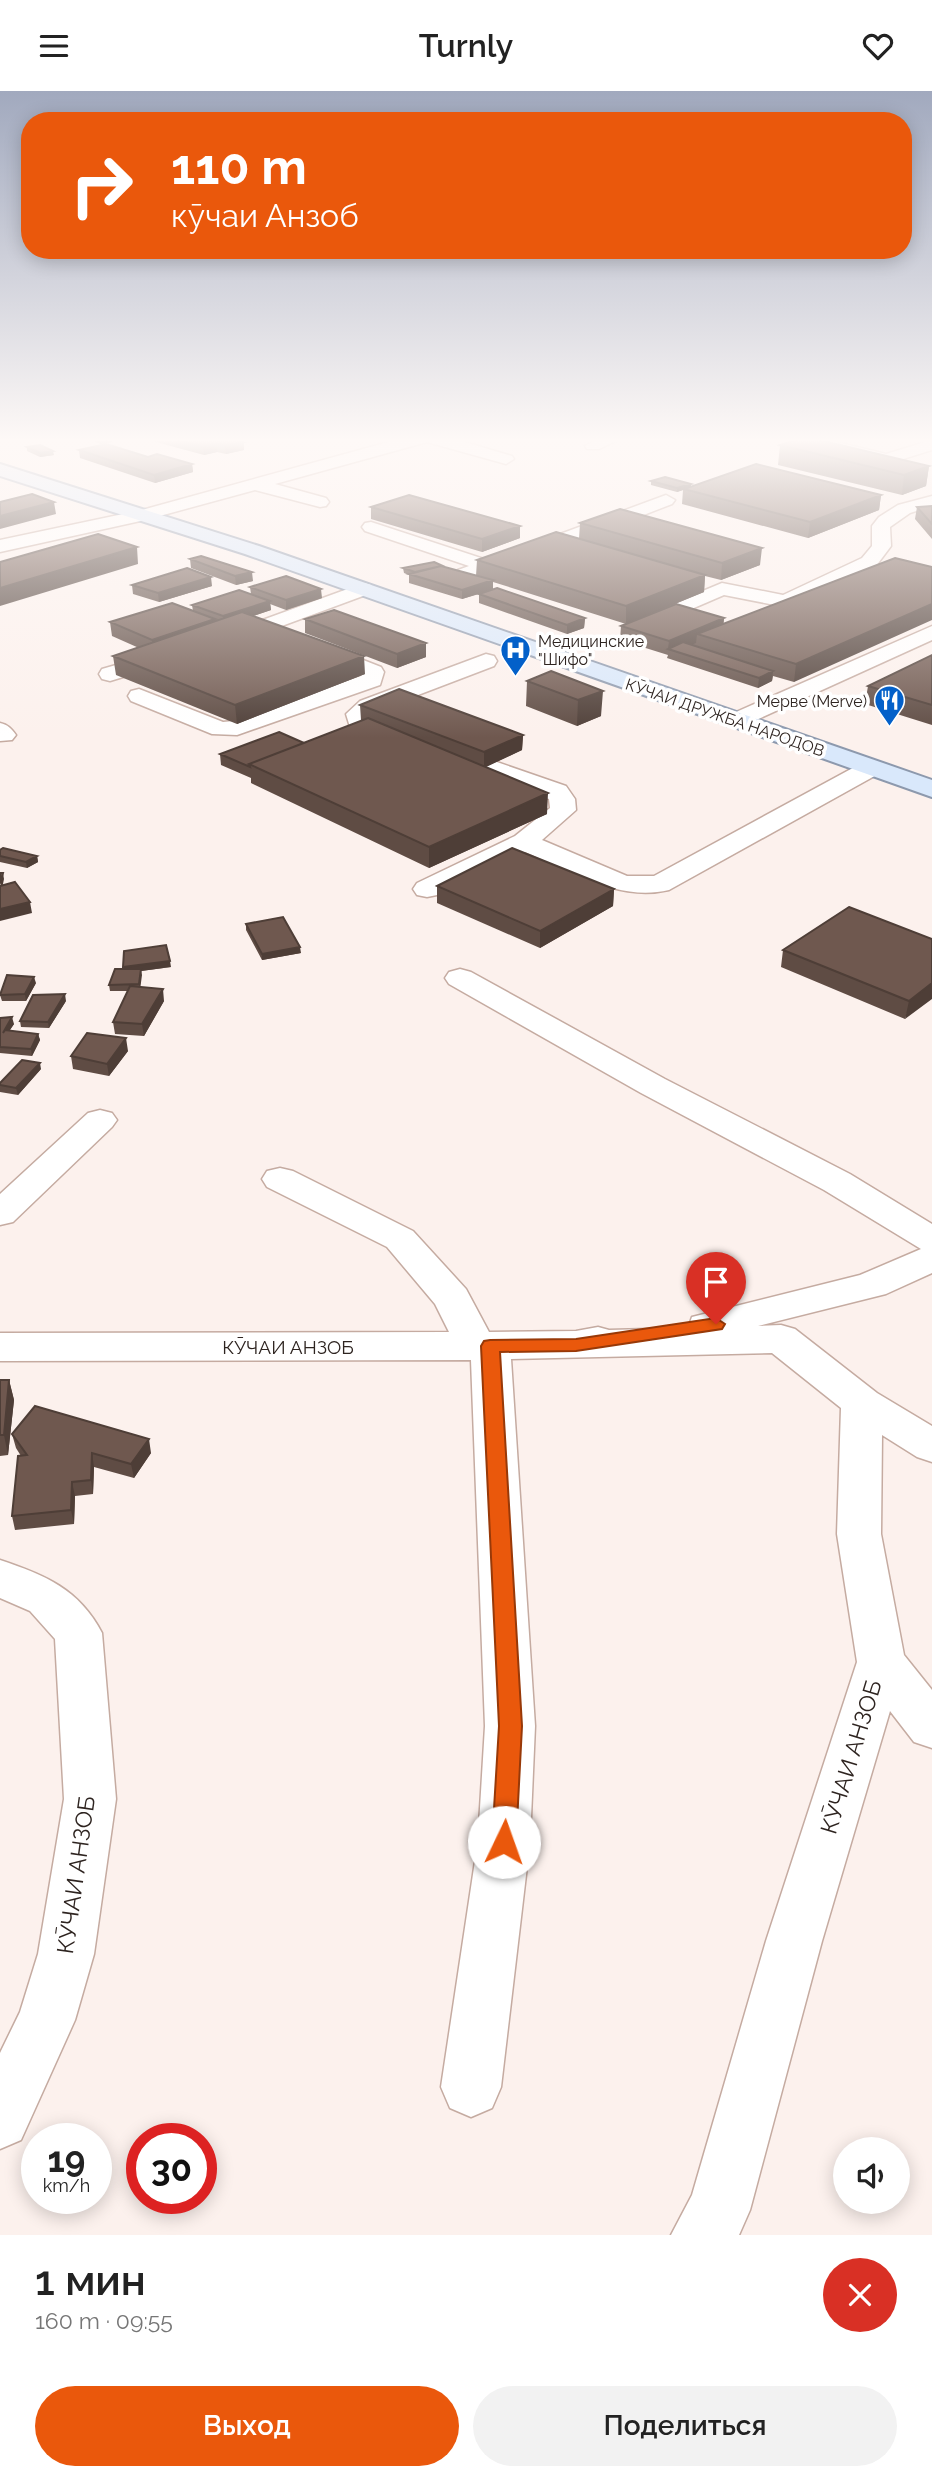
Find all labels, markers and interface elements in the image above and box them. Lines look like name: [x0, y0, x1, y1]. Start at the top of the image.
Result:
icon: menu: [35, 27, 73, 65]
text: Turnly: [419, 27, 513, 64]
icon: heart: [859, 27, 897, 65]
text: 110 m: [171, 138, 307, 195]
icon: right: [56, 140, 147, 231]
text: кӯчаи Анзоб: [171, 197, 359, 234]
place label: Медицинские "Шифо": [538, 632, 644, 669]
hospital icon: Медицинские "Шифо": [498, 633, 532, 677]
street label: КӮЧАИ ДРУЖБА НАРОДОВ: [623, 675, 827, 760]
restaurant icon: Мерве (Merve): [873, 684, 907, 728]
place label: Мерве (Merve): [757, 692, 867, 711]
pin: [686, 1252, 746, 1324]
icon: arrive: [697, 1263, 735, 1301]
street label: КӮЧАИ АНЗОБ: [222, 1336, 354, 1358]
street label: КӮЧАИ АНЗОБ: [814, 1677, 887, 1837]
street label: КӮЧАИ АНЗОБ: [51, 1794, 100, 1956]
position arrow: [467, 1805, 541, 1879]
speed limit sign: 30: [126, 2123, 217, 2214]
map controls: [833, 2137, 910, 2214]
button: sound: [833, 2137, 910, 2214]
text: 19: [48, 2139, 85, 2180]
text: km/h: [43, 2175, 90, 2196]
text: 1 мин: [35, 2256, 146, 2305]
button: close: [823, 2258, 897, 2332]
text: 160 m · 09:55: [35, 2307, 173, 2334]
button: Выход: [35, 2386, 459, 2466]
button: Поделиться: [473, 2386, 897, 2466]

